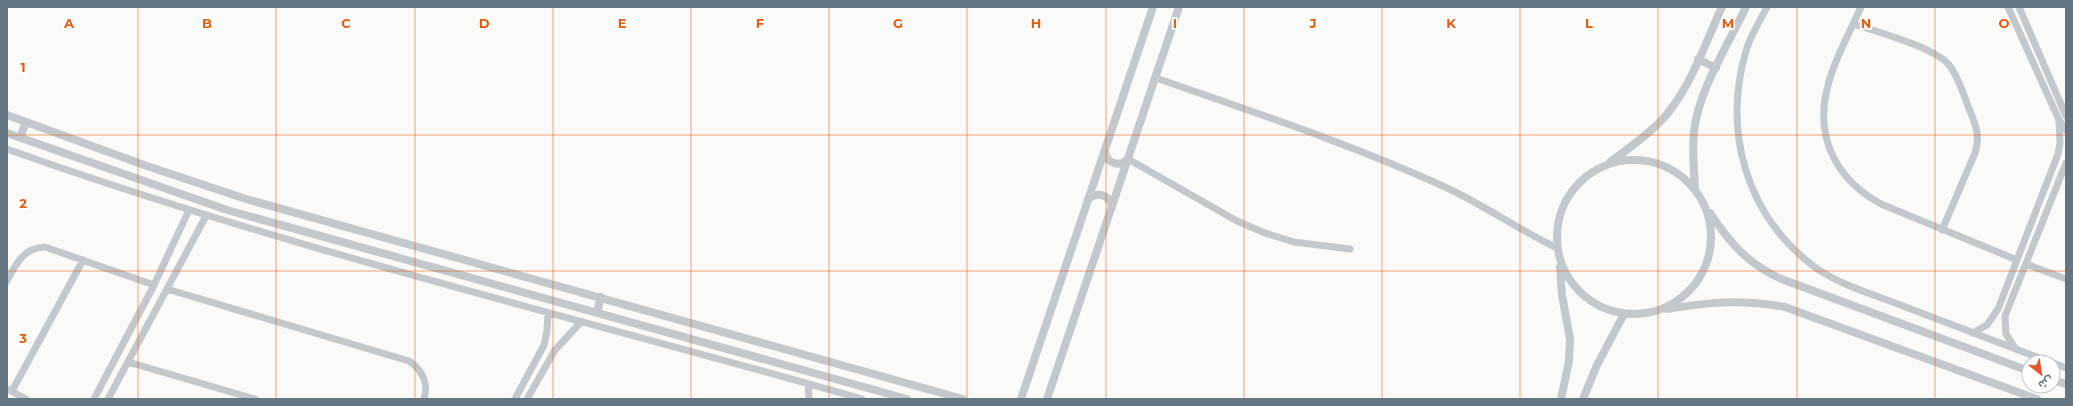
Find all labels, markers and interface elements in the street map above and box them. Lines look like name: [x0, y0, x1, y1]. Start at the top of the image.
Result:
text: A: [63, 15, 75, 31]
text: B: [202, 15, 212, 31]
text: C: [341, 15, 351, 31]
text: D: [479, 15, 490, 31]
text: E: [618, 15, 627, 31]
text: F: [756, 15, 764, 31]
text: G: [893, 15, 903, 31]
text: H: [1031, 15, 1041, 31]
text: I: [1173, 15, 1177, 31]
text: J: [1308, 15, 1317, 31]
text: K: [1446, 15, 1456, 31]
text: L: [1585, 15, 1593, 31]
text: M: [1722, 15, 1734, 31]
text: N: [1861, 15, 1871, 31]
text: O: [1999, 15, 2010, 31]
text: 1: [20, 59, 26, 75]
text: 2: [19, 195, 27, 211]
text: 3: [18, 330, 27, 346]
north arrow: [2021, 354, 2061, 394]
text: ش: [2036, 373, 2056, 392]

